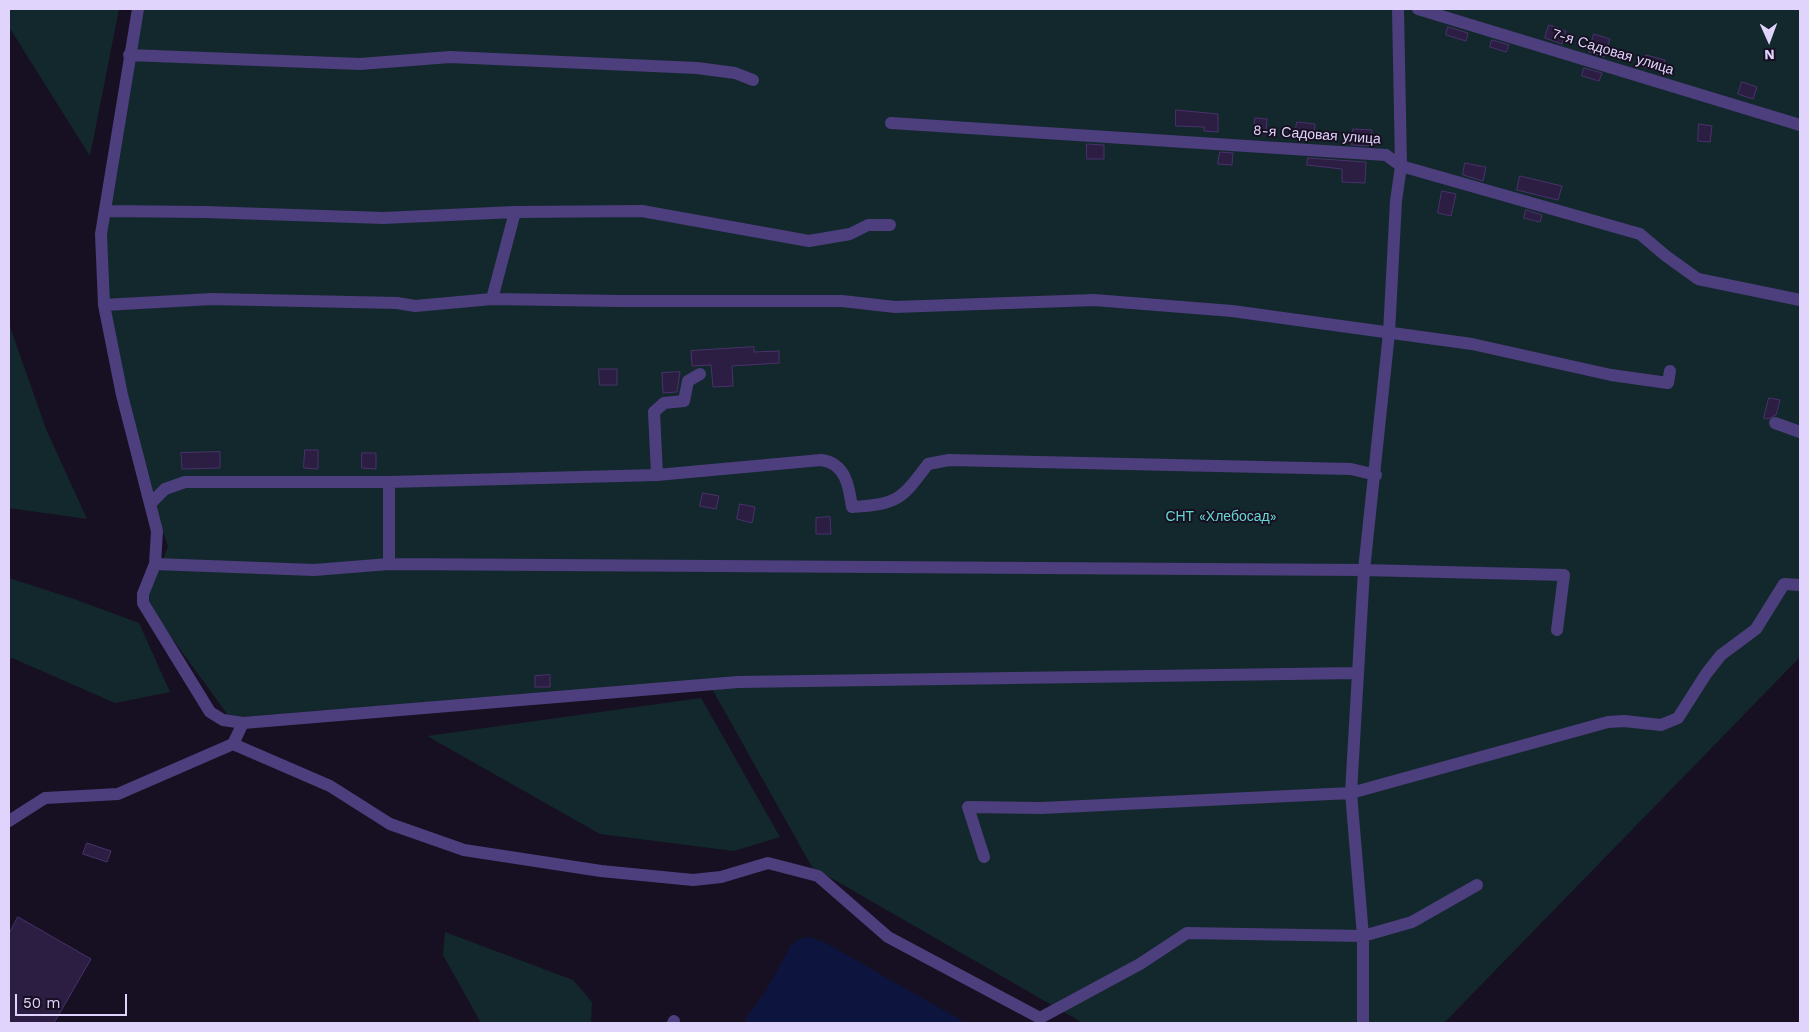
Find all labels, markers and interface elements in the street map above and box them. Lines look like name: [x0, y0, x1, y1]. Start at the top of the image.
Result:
north arrow: [1744, 15, 1794, 65]
street label: 7-я Садовая улица: [1550, 25, 1676, 79]
text: N: [1764, 47, 1775, 63]
street label: 8-я Садовая улица: [1253, 122, 1381, 148]
park label: СНТ «Хлебосад»: [1165, 509, 1277, 525]
scale bar: [18, 984, 130, 1016]
text: 50 m: [23, 994, 60, 1012]

